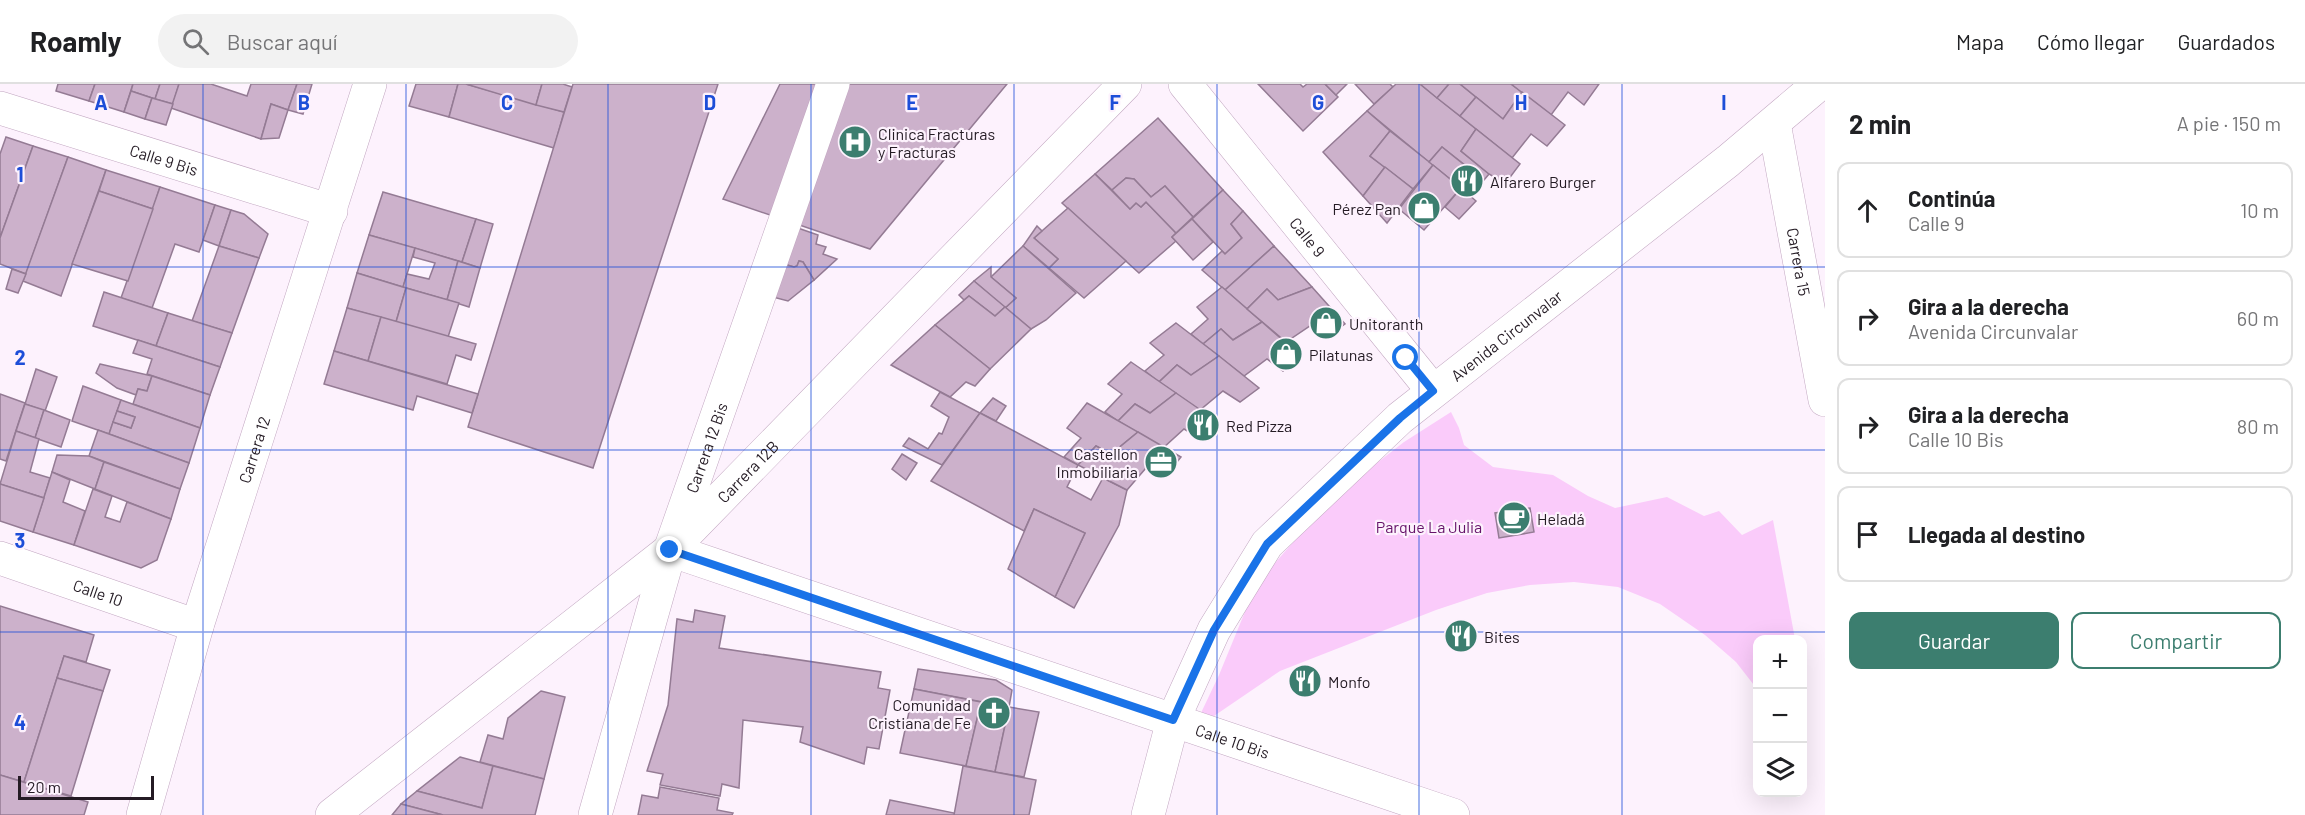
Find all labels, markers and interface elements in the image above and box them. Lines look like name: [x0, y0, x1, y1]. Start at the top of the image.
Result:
search box: [158, 14, 578, 68]
text: Roamly: [30, 24, 122, 58]
icon: search: [179, 25, 212, 58]
text: Buscar aquí: [227, 28, 338, 54]
text: Mapa: [1956, 29, 2004, 54]
text: Cómo llegar: [2037, 29, 2144, 54]
text: Guardados: [2177, 29, 2275, 54]
text: A: [94, 90, 108, 114]
text: B: [298, 90, 310, 114]
text: C: [501, 90, 513, 114]
text: D: [704, 90, 716, 114]
text: E: [906, 90, 918, 114]
text: F: [1109, 90, 1121, 114]
text: G: [1312, 90, 1324, 114]
text: H: [1515, 90, 1527, 114]
text: I: [1721, 90, 1727, 114]
text: 2 min: [1849, 108, 1911, 139]
text: A pie · 150 m: [2177, 111, 2281, 135]
hospital icon: Clinica Fracturas y Fracturas: [837, 124, 873, 160]
place label: Clinica Fracturas y Fracturas: [878, 124, 995, 161]
street label: Calle 9 Bis: [128, 140, 201, 179]
text: 1: [16, 162, 24, 186]
restaurant icon: Alfarero Burger: [1449, 163, 1485, 199]
place label: Alfarero Burger: [1490, 172, 1596, 191]
text: Continúa: [1908, 185, 1995, 211]
shop icon: Pérez Pan: [1406, 190, 1442, 226]
icon: ahead: [1851, 194, 1884, 227]
text: 10 m: [2240, 198, 2279, 222]
place label: Pérez Pan: [1332, 199, 1401, 218]
text: Calle 9: [1908, 211, 1965, 235]
street label: Calle 9: [1287, 213, 1330, 260]
street label: Carrera 15: [1784, 226, 1815, 297]
street label: Avenida Circunvalar: [1446, 285, 1566, 384]
text: Gira a la derecha: [1908, 293, 2069, 319]
icon: right: [1851, 302, 1884, 335]
shop icon: Unitoranth: [1308, 305, 1344, 341]
text: 60 m: [2237, 306, 2279, 330]
place label: Unitoranth: [1349, 314, 1423, 333]
text: Avenida Circunvalar: [1908, 319, 2078, 343]
shop icon: Pilatunas: [1268, 336, 1304, 372]
route start: [1392, 344, 1418, 370]
text: 2: [14, 345, 26, 369]
place label: Pilatunas: [1309, 345, 1373, 364]
street label: Carrera 12 Bis: [681, 400, 730, 495]
text: Gira a la derecha: [1908, 401, 2069, 427]
restaurant icon: Red Pizza: [1185, 407, 1221, 443]
icon: right: [1851, 410, 1884, 443]
street label: Carrera 12: [234, 413, 273, 485]
text: 80 m: [2237, 414, 2279, 438]
place label: Red Pizza: [1226, 416, 1292, 435]
text: Calle 10 Bis: [1908, 427, 2004, 451]
street label: Carrera 12B: [713, 436, 782, 506]
place label: Castellon Inmobiliaria: [1057, 444, 1138, 481]
office icon: Castellon Inmobiliaria: [1143, 444, 1179, 480]
cafe icon: Heladá: [1496, 500, 1532, 536]
place label: Heladá: [1537, 509, 1585, 528]
park label: Parque La Julia: [1376, 517, 1482, 536]
icon: arrive: [1851, 518, 1884, 551]
text: Llegada al destino: [1908, 521, 2085, 547]
text: 3: [15, 528, 25, 552]
route end: [656, 536, 682, 562]
street label: Calle 10: [71, 575, 126, 609]
button: Guardar: [1849, 612, 2059, 669]
button: Compartir: [2071, 612, 2281, 669]
restaurant icon: Bites: [1443, 618, 1479, 654]
place label: Bites: [1484, 627, 1520, 646]
map controls: [1753, 635, 1807, 797]
button: +: [1753, 635, 1807, 689]
restaurant icon: Monfo: [1287, 663, 1323, 699]
place label: Monfo: [1328, 672, 1370, 691]
button: −: [1753, 689, 1807, 743]
place label: Comunidad Cristiana de Fe: [868, 695, 971, 732]
church icon: Comunidad Cristiana de Fe: [976, 695, 1012, 731]
text: 4: [14, 710, 26, 734]
street label: Calle 10 Bis: [1193, 719, 1272, 762]
button: layers: [1753, 743, 1807, 797]
scale bar: [18, 773, 154, 800]
text: 20 m: [27, 777, 61, 796]

